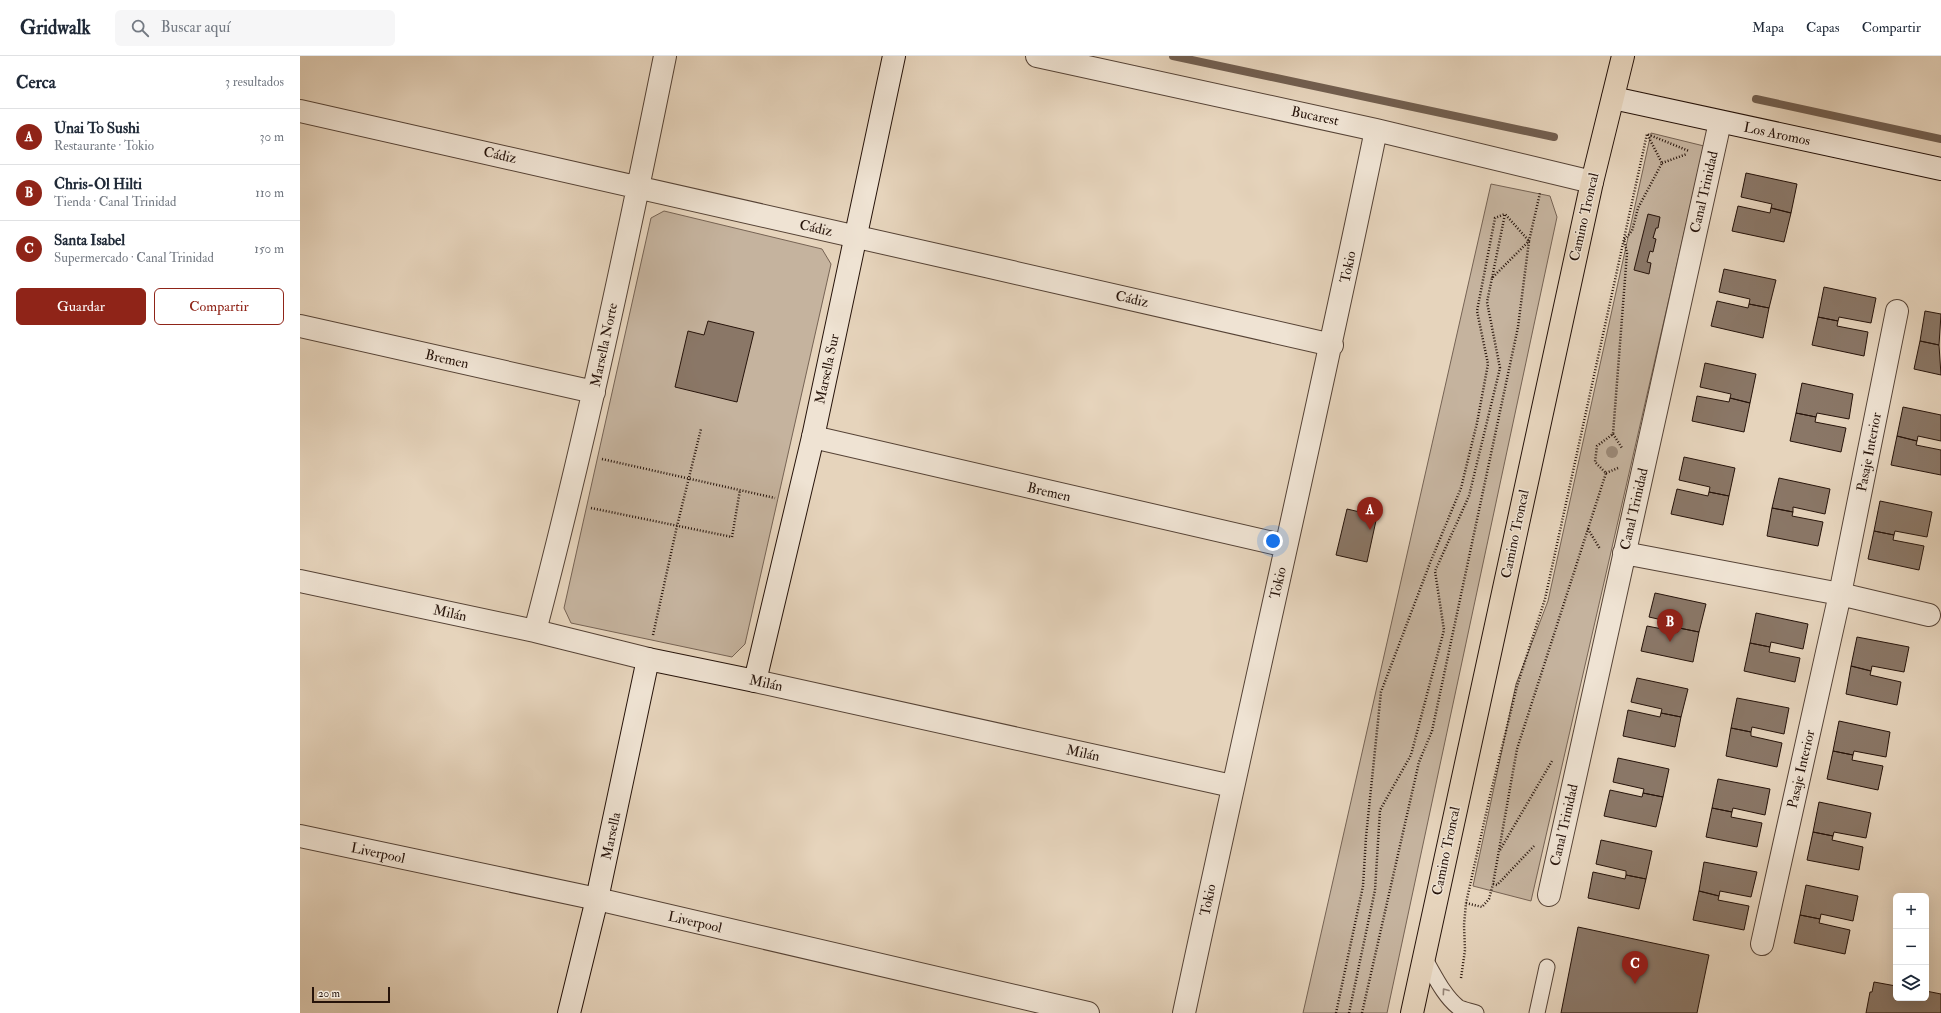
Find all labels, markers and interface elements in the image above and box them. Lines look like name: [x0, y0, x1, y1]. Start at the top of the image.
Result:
search box: [115, 10, 395, 46]
text: Gridwalk: [20, 16, 91, 40]
icon: search: [129, 17, 151, 39]
text: Buscar aquí: [161, 18, 230, 37]
text: Mapa: [1752, 19, 1784, 36]
text: Capas: [1806, 19, 1840, 36]
text: Compartir: [1862, 19, 1921, 36]
text: Cerca: [16, 72, 56, 93]
text: 3 resultados: [225, 74, 284, 90]
street label: Bucarest: [1290, 103, 1341, 129]
text: Unai To Sushi: [54, 119, 140, 138]
street label: Los Aromos: [1742, 119, 1812, 149]
text: A: [25, 129, 33, 145]
text: 30 m: [260, 129, 284, 145]
text: Restaurante · Tokio: [54, 138, 154, 154]
street label: Cádiz: [482, 143, 518, 167]
street label: Canal Trinidad: [1686, 149, 1722, 235]
street label: Camino Troncal: [1566, 171, 1603, 263]
text: Chris-Ol Hilti: [54, 175, 142, 194]
text: B: [25, 185, 33, 201]
text: 110 m: [255, 185, 284, 201]
text: Tienda · Canal Trinidad: [54, 194, 176, 210]
street label: Cádiz: [798, 216, 834, 240]
text: Santa Isabel: [54, 231, 125, 250]
text: C: [24, 241, 34, 257]
text: 150 m: [254, 241, 284, 257]
street label: Tokio: [1336, 249, 1360, 285]
text: Supermercado · Canal Trinidad: [54, 250, 214, 266]
street label: Cádiz: [1114, 287, 1150, 311]
button: Guardar: [16, 288, 146, 325]
button: Compartir: [154, 288, 284, 325]
street label: Marsella Norte: [587, 301, 621, 389]
street label: Marsella Sur: [811, 332, 843, 406]
street label: Bremen: [424, 346, 470, 372]
street label: Pasaje Interior: [1853, 410, 1885, 493]
street label: Canal Trinidad: [1616, 466, 1652, 552]
street label: Bremen: [1026, 479, 1072, 505]
street label: Camino Troncal: [1497, 488, 1533, 580]
pin: A: [1357, 497, 1383, 530]
your location: [1263, 531, 1283, 551]
street label: Tokio: [1266, 565, 1290, 601]
street label: Milán: [432, 601, 468, 625]
pin: B: [1657, 609, 1683, 642]
street label: Milán: [748, 671, 784, 695]
street label: Pasaje Interior: [1784, 727, 1818, 810]
street label: Milán: [1065, 741, 1101, 765]
street label: Canal Trinidad: [1546, 782, 1582, 868]
street label: Camino Troncal: [1428, 805, 1464, 897]
street label: Marsella: [598, 811, 624, 861]
street label: Liverpool: [349, 839, 407, 868]
street label: Tokio: [1196, 882, 1220, 918]
map controls: [1893, 893, 1929, 1001]
button: +: [1893, 893, 1929, 929]
street label: Liverpool: [666, 908, 724, 938]
button: −: [1893, 929, 1929, 965]
pin: C: [1622, 951, 1648, 984]
button: layers: [1893, 965, 1929, 1001]
scale bar: [312, 985, 390, 1004]
text: 20 m: [318, 987, 340, 1000]
one-way arrow: [1443, 989, 1450, 996]

